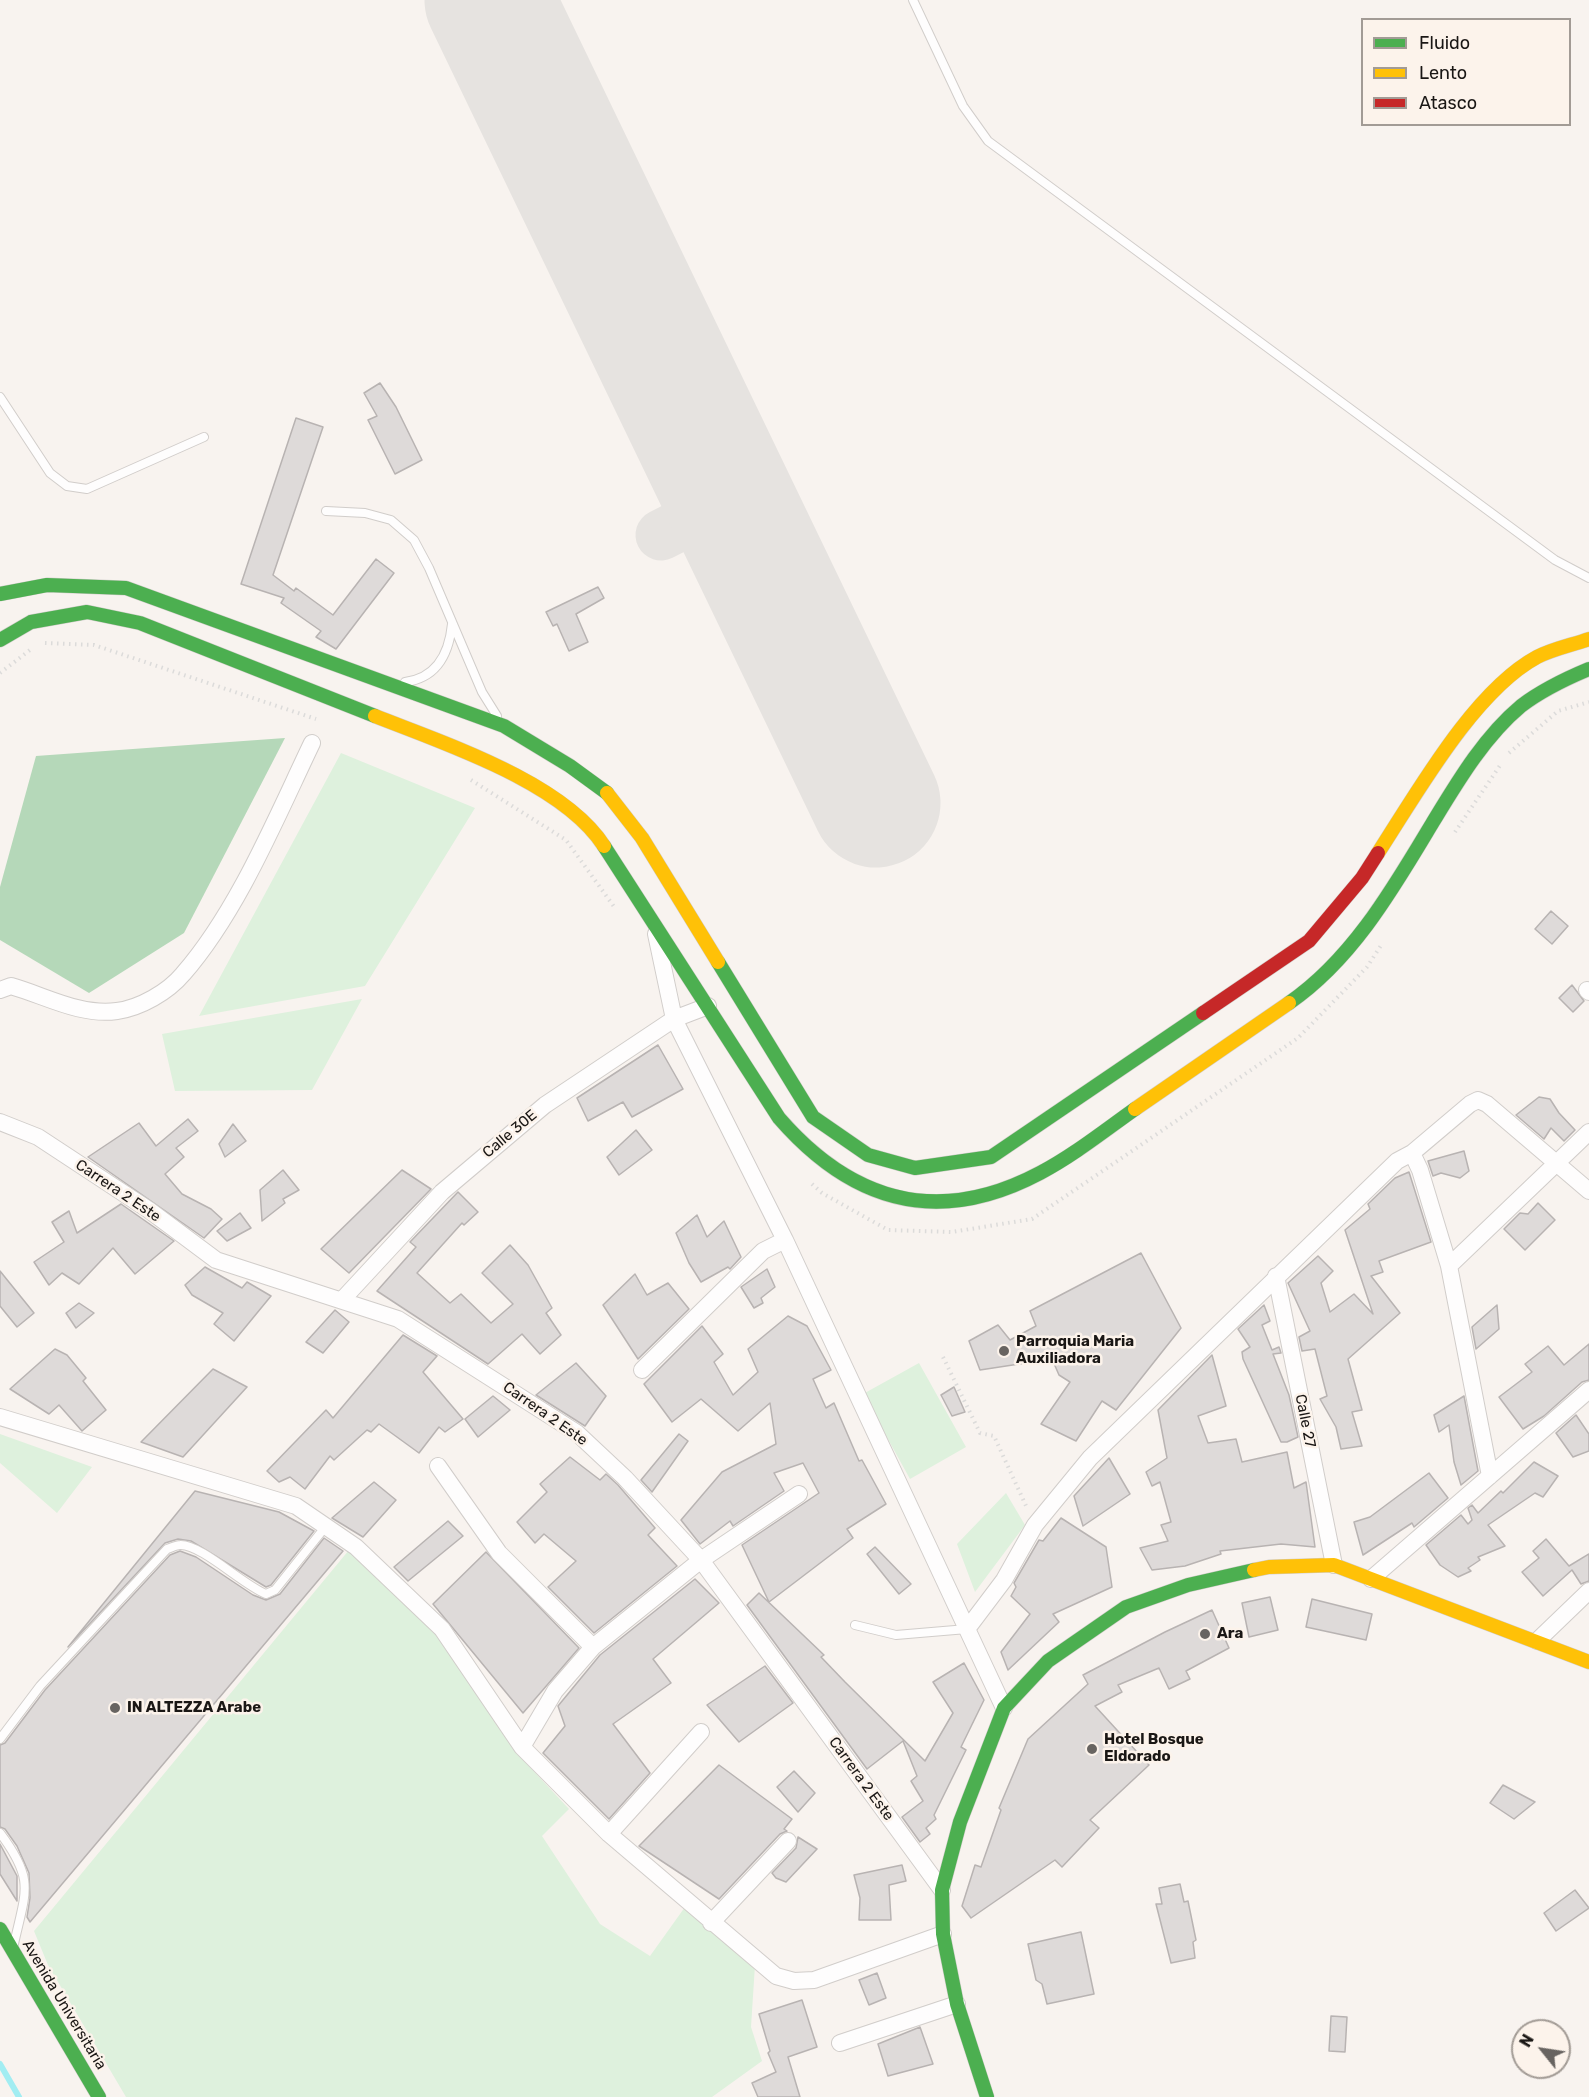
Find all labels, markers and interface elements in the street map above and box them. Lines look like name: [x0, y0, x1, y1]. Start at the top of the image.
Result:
legend: [1361, 18, 1571, 126]
text: Fluido: [1419, 32, 1470, 54]
text: Lento: [1419, 62, 1467, 84]
text: Atasco: [1419, 92, 1477, 114]
street label: Calle 30E: [479, 1106, 541, 1162]
street label: Carrera 2 Este: [72, 1156, 164, 1226]
place label: Parroquia Maria Auxiliadora: [1016, 1333, 1134, 1368]
marker: Parroquia Maria Auxiliadora: [997, 1344, 1011, 1358]
street label: Carrera 2 Este: [499, 1378, 591, 1450]
street label: Calle 27: [1291, 1393, 1319, 1449]
place label: Ara: [1217, 1625, 1243, 1643]
marker: Ara: [1198, 1627, 1212, 1641]
place label: IN ALTEZZA Arabe: [127, 1699, 261, 1717]
marker: IN ALTEZZA Arabe: [108, 1701, 122, 1715]
place label: Hotel Bosque Eldorado: [1104, 1731, 1204, 1766]
street label: Carrera 2 Este: [825, 1734, 897, 1824]
marker: Hotel Bosque Eldorado: [1085, 1742, 1099, 1756]
street label: Avenida Universitaria: [18, 1937, 110, 2073]
north arrow: [1511, 2019, 1571, 2079]
text: N: [1516, 2031, 1538, 2050]

